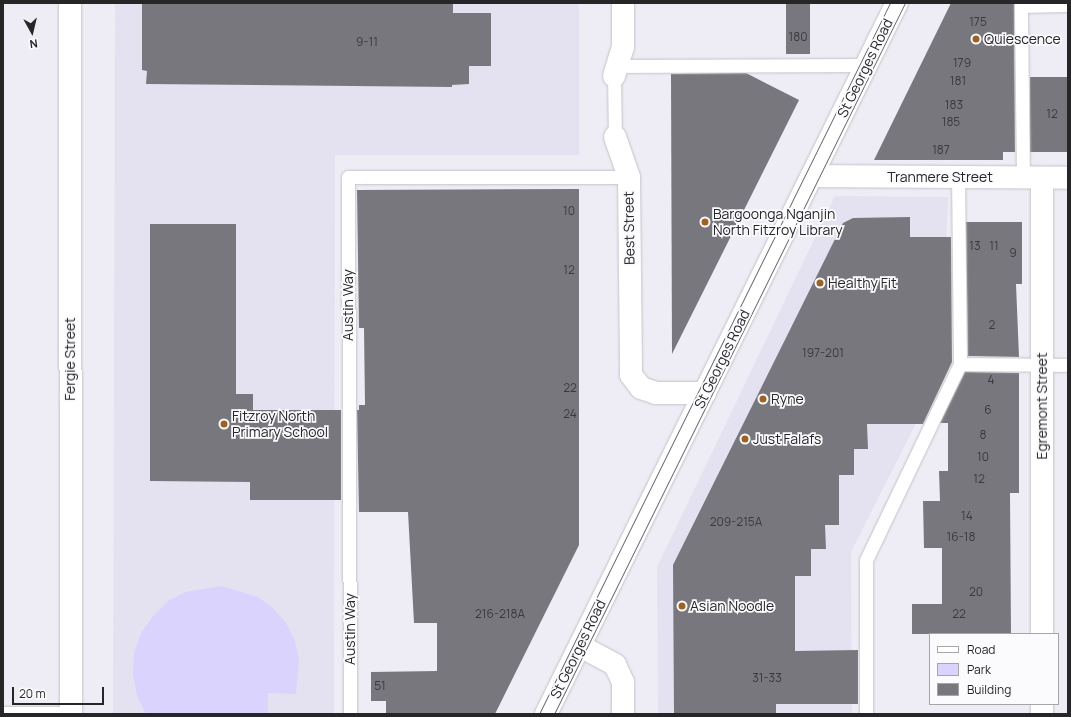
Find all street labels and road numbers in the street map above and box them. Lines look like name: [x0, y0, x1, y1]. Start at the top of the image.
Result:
street label: St Georges Road: [834, 16, 896, 120]
street label: Tranmere Street: [887, 169, 993, 185]
street label: Best Street: [620, 191, 638, 265]
street label: Austin Way: [340, 269, 356, 341]
street label: St Georges Road: [691, 307, 753, 411]
street label: Fergie Street: [62, 317, 78, 401]
street label: Egremont Street: [1034, 352, 1050, 460]
street label: Austin Way: [342, 593, 358, 665]
street label: St Georges Road: [547, 597, 609, 701]

